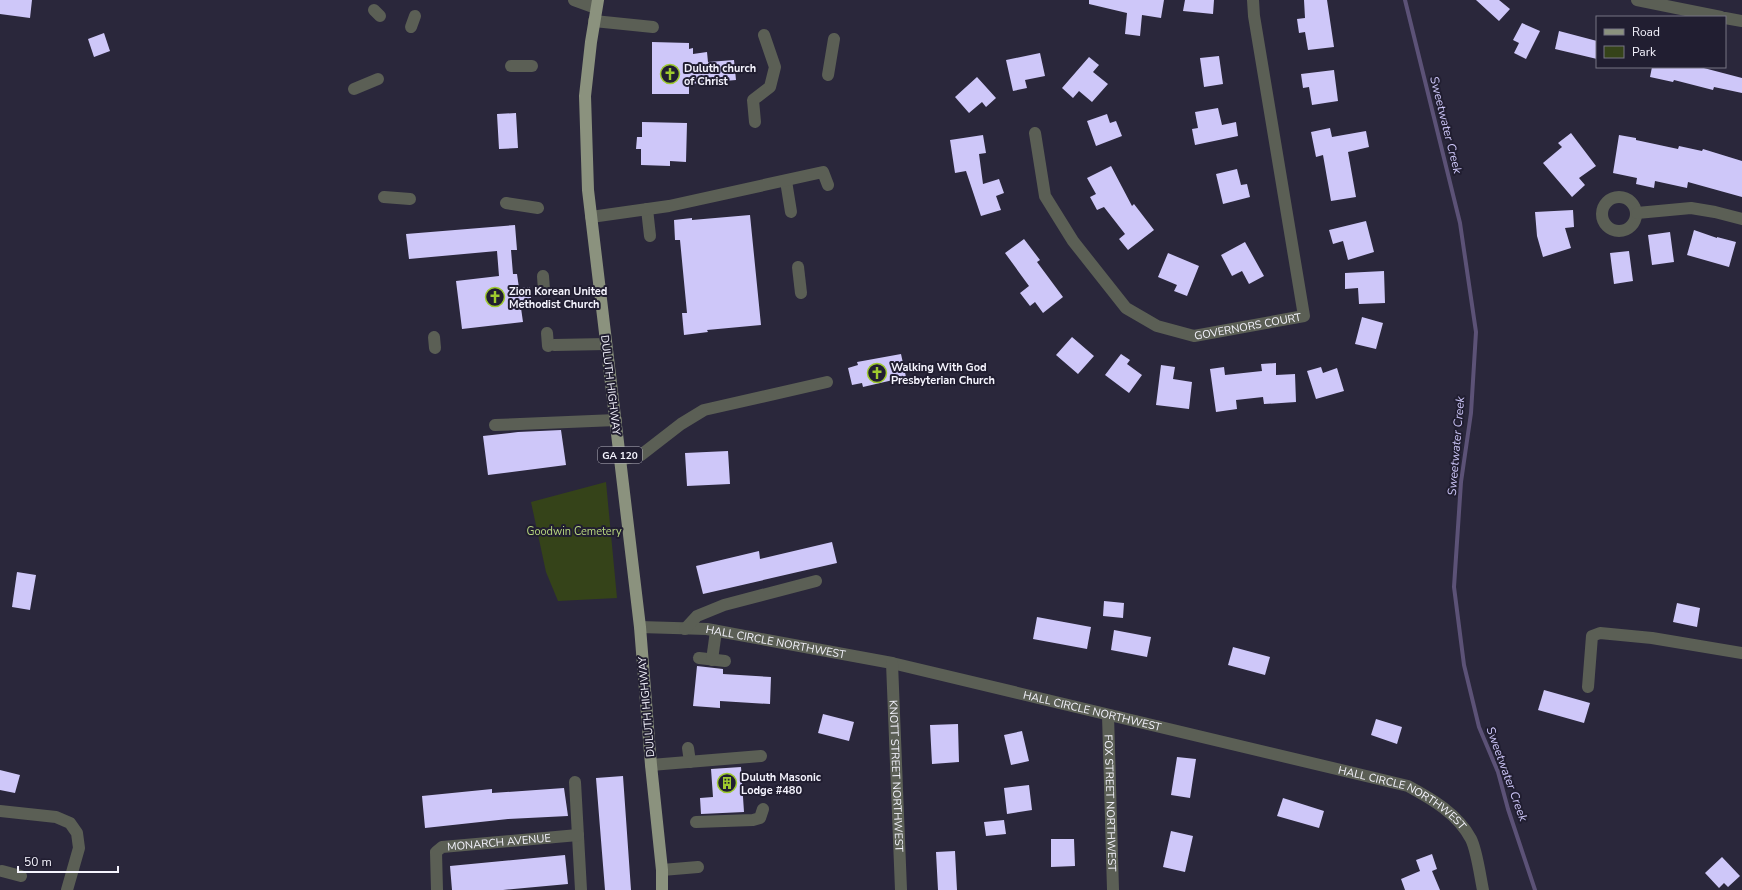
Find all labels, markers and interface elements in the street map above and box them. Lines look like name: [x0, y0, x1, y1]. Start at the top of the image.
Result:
legend: [1596, 16, 1726, 68]
text: Road: [1632, 24, 1660, 40]
text: Park: [1632, 44, 1657, 60]
place label: Duluth church of Christ: [684, 61, 756, 89]
church icon: Duluth church of Christ: [659, 63, 681, 85]
water label: Sweetwater Creek: [1426, 75, 1466, 176]
place label: Zion Korean United Methodist Church: [509, 284, 607, 312]
church icon: Zion Korean United Methodist Church: [484, 286, 506, 308]
street label: GOVERNORS COURT: [1193, 310, 1303, 344]
street label: DULUTH HIGHWAY: [597, 334, 624, 436]
place label: Walking With God Presbyterian Church: [891, 360, 995, 388]
church icon: Walking With God Presbyterian Church: [866, 362, 888, 384]
water label: Sweetwater Creek: [1444, 395, 1468, 496]
road number: GA 120: [598, 447, 642, 463]
park label: Goodwin Cemetery: [526, 524, 622, 539]
street label: HALL CIRCLE NORTHWEST: [705, 622, 847, 662]
street label: DULUTH HIGHWAY: [635, 656, 658, 758]
street label: HALL CIRCLE NORTHWEST: [1021, 687, 1163, 735]
street label: KNOTT STREET NORTHWEST: [885, 700, 907, 853]
water label: Sweetwater Creek: [1482, 724, 1532, 824]
street label: FOX STREET NORTHWEST: [1101, 734, 1119, 872]
street label: HALL CIRCLE NORTHWEST: [1337, 763, 1470, 833]
place label: Duluth Masonic Lodge #480: [741, 770, 822, 798]
building icon: Duluth Masonic Lodge #480: [716, 772, 738, 794]
street label: MONARCH AVENUE: [447, 830, 551, 855]
scale bar: [18, 848, 118, 874]
text: 50 m: [24, 854, 52, 870]

